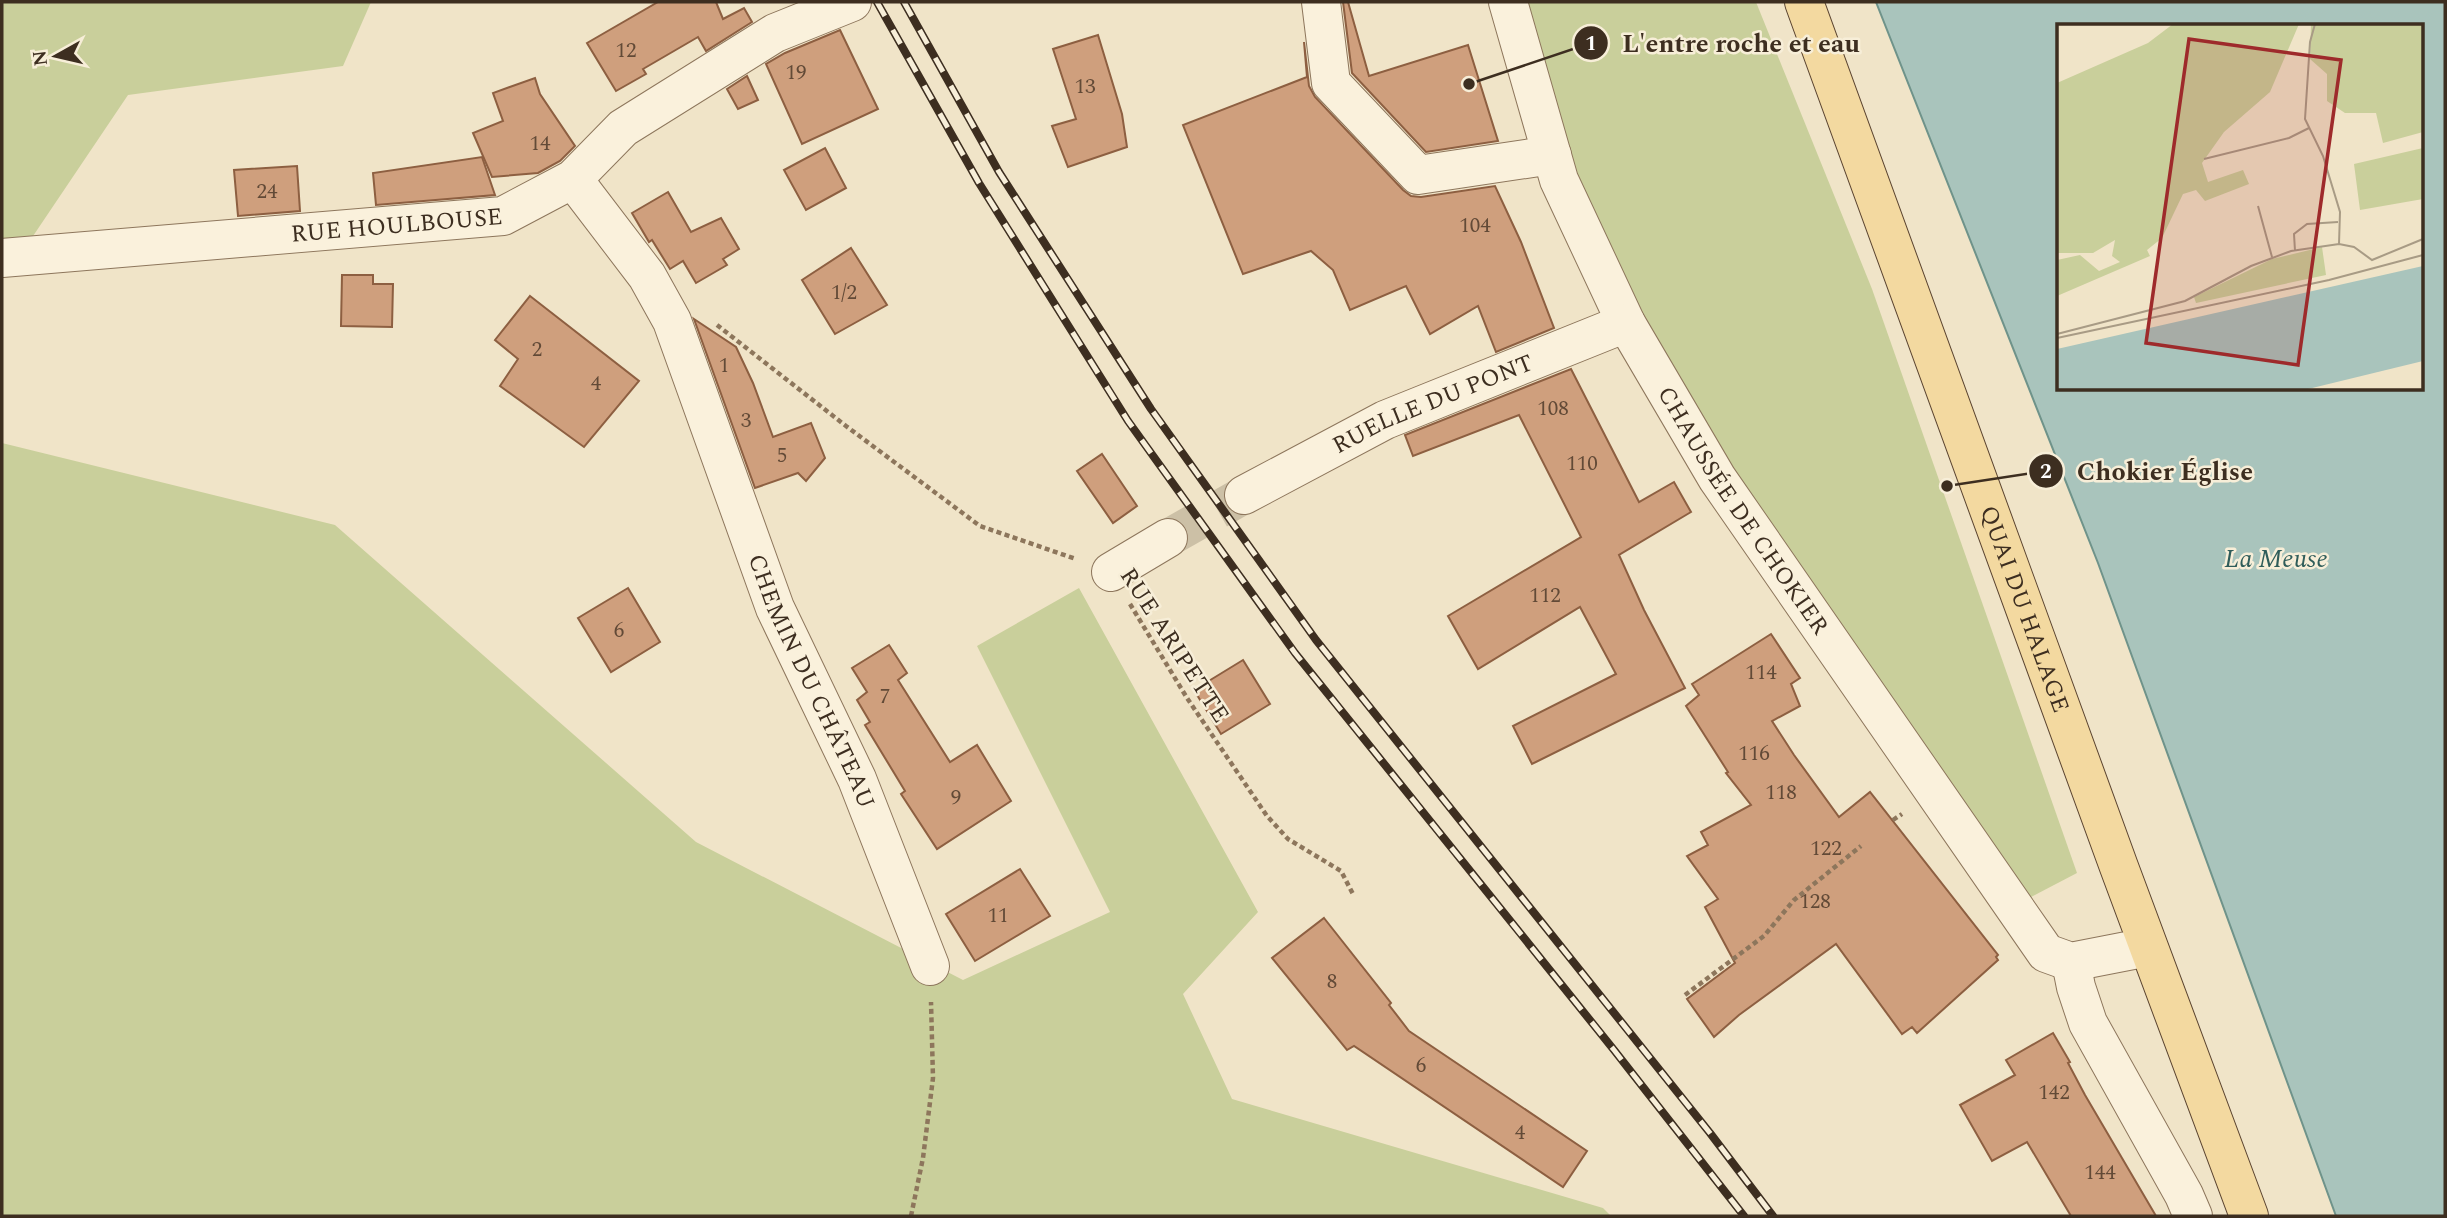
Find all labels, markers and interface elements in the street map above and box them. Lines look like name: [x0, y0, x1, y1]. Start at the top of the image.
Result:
callout: L'entre roche et eau: [1573, 19, 1874, 66]
north arrow: [21, 21, 91, 91]
text: L'entre roche et eau: [1622, 24, 1860, 64]
inset map: [2057, 24, 2422, 390]
text: 1: [1585, 28, 1597, 60]
house number: 12: [616, 35, 637, 67]
text: N: [25, 48, 56, 68]
house number: 19: [786, 57, 807, 89]
house number: 13: [1075, 71, 1096, 103]
house number: 14: [530, 128, 551, 160]
house number: 24: [257, 176, 278, 208]
street label: RUE HOULBOUSE: [289, 199, 504, 253]
house number: 104: [1459, 210, 1491, 242]
house number: 1/2: [831, 277, 857, 309]
house number: 2: [532, 334, 542, 366]
street label: RUELLE DU PONT: [1326, 345, 1539, 464]
house number: 1: [719, 350, 729, 382]
house number: 4: [591, 368, 602, 400]
street label: CHAUSSÉE DE CHOKIER: [1648, 379, 1837, 642]
house number: 108: [1537, 393, 1569, 425]
house number: 3: [741, 405, 752, 437]
house number: 5: [777, 440, 787, 472]
house number: 110: [1566, 448, 1598, 480]
callout: Chokier Église: [2028, 448, 2267, 495]
text: Chokier Église: [2077, 452, 2253, 492]
text: 2: [2040, 456, 2052, 488]
street label: QUAI DU HALAGE: [1970, 501, 2078, 718]
water label: La Meuse: [2224, 539, 2328, 579]
street label: CHEMIN DU CHÂTEAU: [738, 549, 884, 814]
street label: RUE ARIPETTE: [1110, 561, 1238, 730]
house number: 112: [1529, 580, 1561, 612]
house number: 6: [614, 615, 624, 647]
house number: 114: [1745, 657, 1777, 689]
house number: 7: [880, 681, 890, 713]
house number: 116: [1738, 738, 1770, 770]
house number: 118: [1765, 777, 1797, 809]
house number: 9: [951, 782, 961, 814]
house number: 122: [1810, 833, 1842, 865]
house number: 128: [1799, 886, 1831, 918]
house number: 11: [988, 900, 1009, 932]
house number: 8: [1327, 966, 1337, 998]
house number: 6: [1416, 1050, 1426, 1082]
house number: 142: [2038, 1077, 2070, 1109]
house number: 4: [1515, 1117, 1526, 1149]
house number: 144: [2084, 1157, 2116, 1189]

